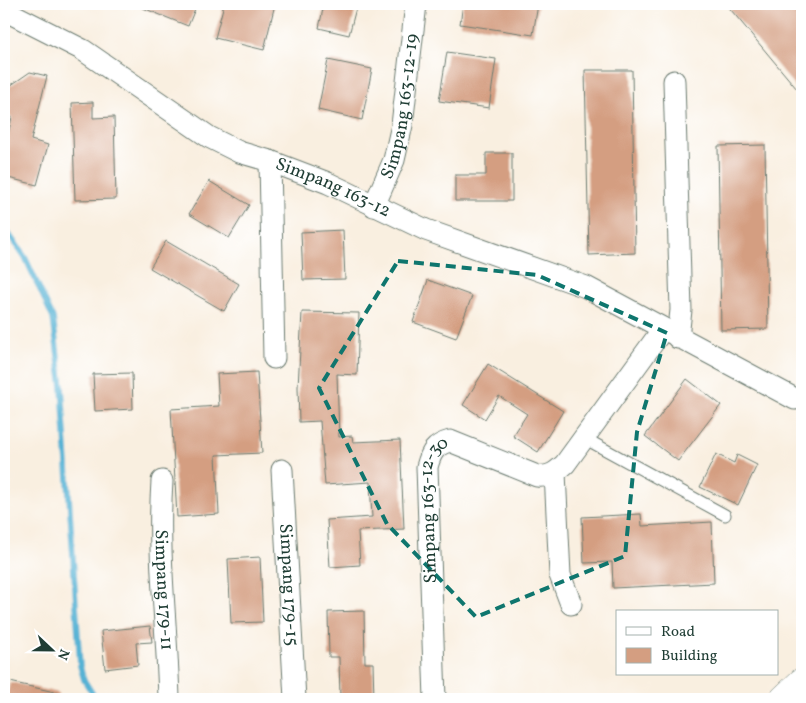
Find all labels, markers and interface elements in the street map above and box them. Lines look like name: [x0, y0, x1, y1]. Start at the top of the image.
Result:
street label: Simpang 163-12-19: [375, 33, 425, 183]
street label: Simpang 163-12: [272, 152, 395, 224]
street label: Simpang 163-12-30: [414, 430, 453, 584]
street label: Simpang 179-15: [273, 523, 304, 647]
street label: Simpang 179-11: [148, 529, 179, 651]
legend: [616, 610, 778, 676]
text: Road: [661, 622, 695, 643]
north arrow: [28, 626, 78, 676]
text: N: [52, 646, 73, 663]
text: Building: [661, 646, 718, 667]

